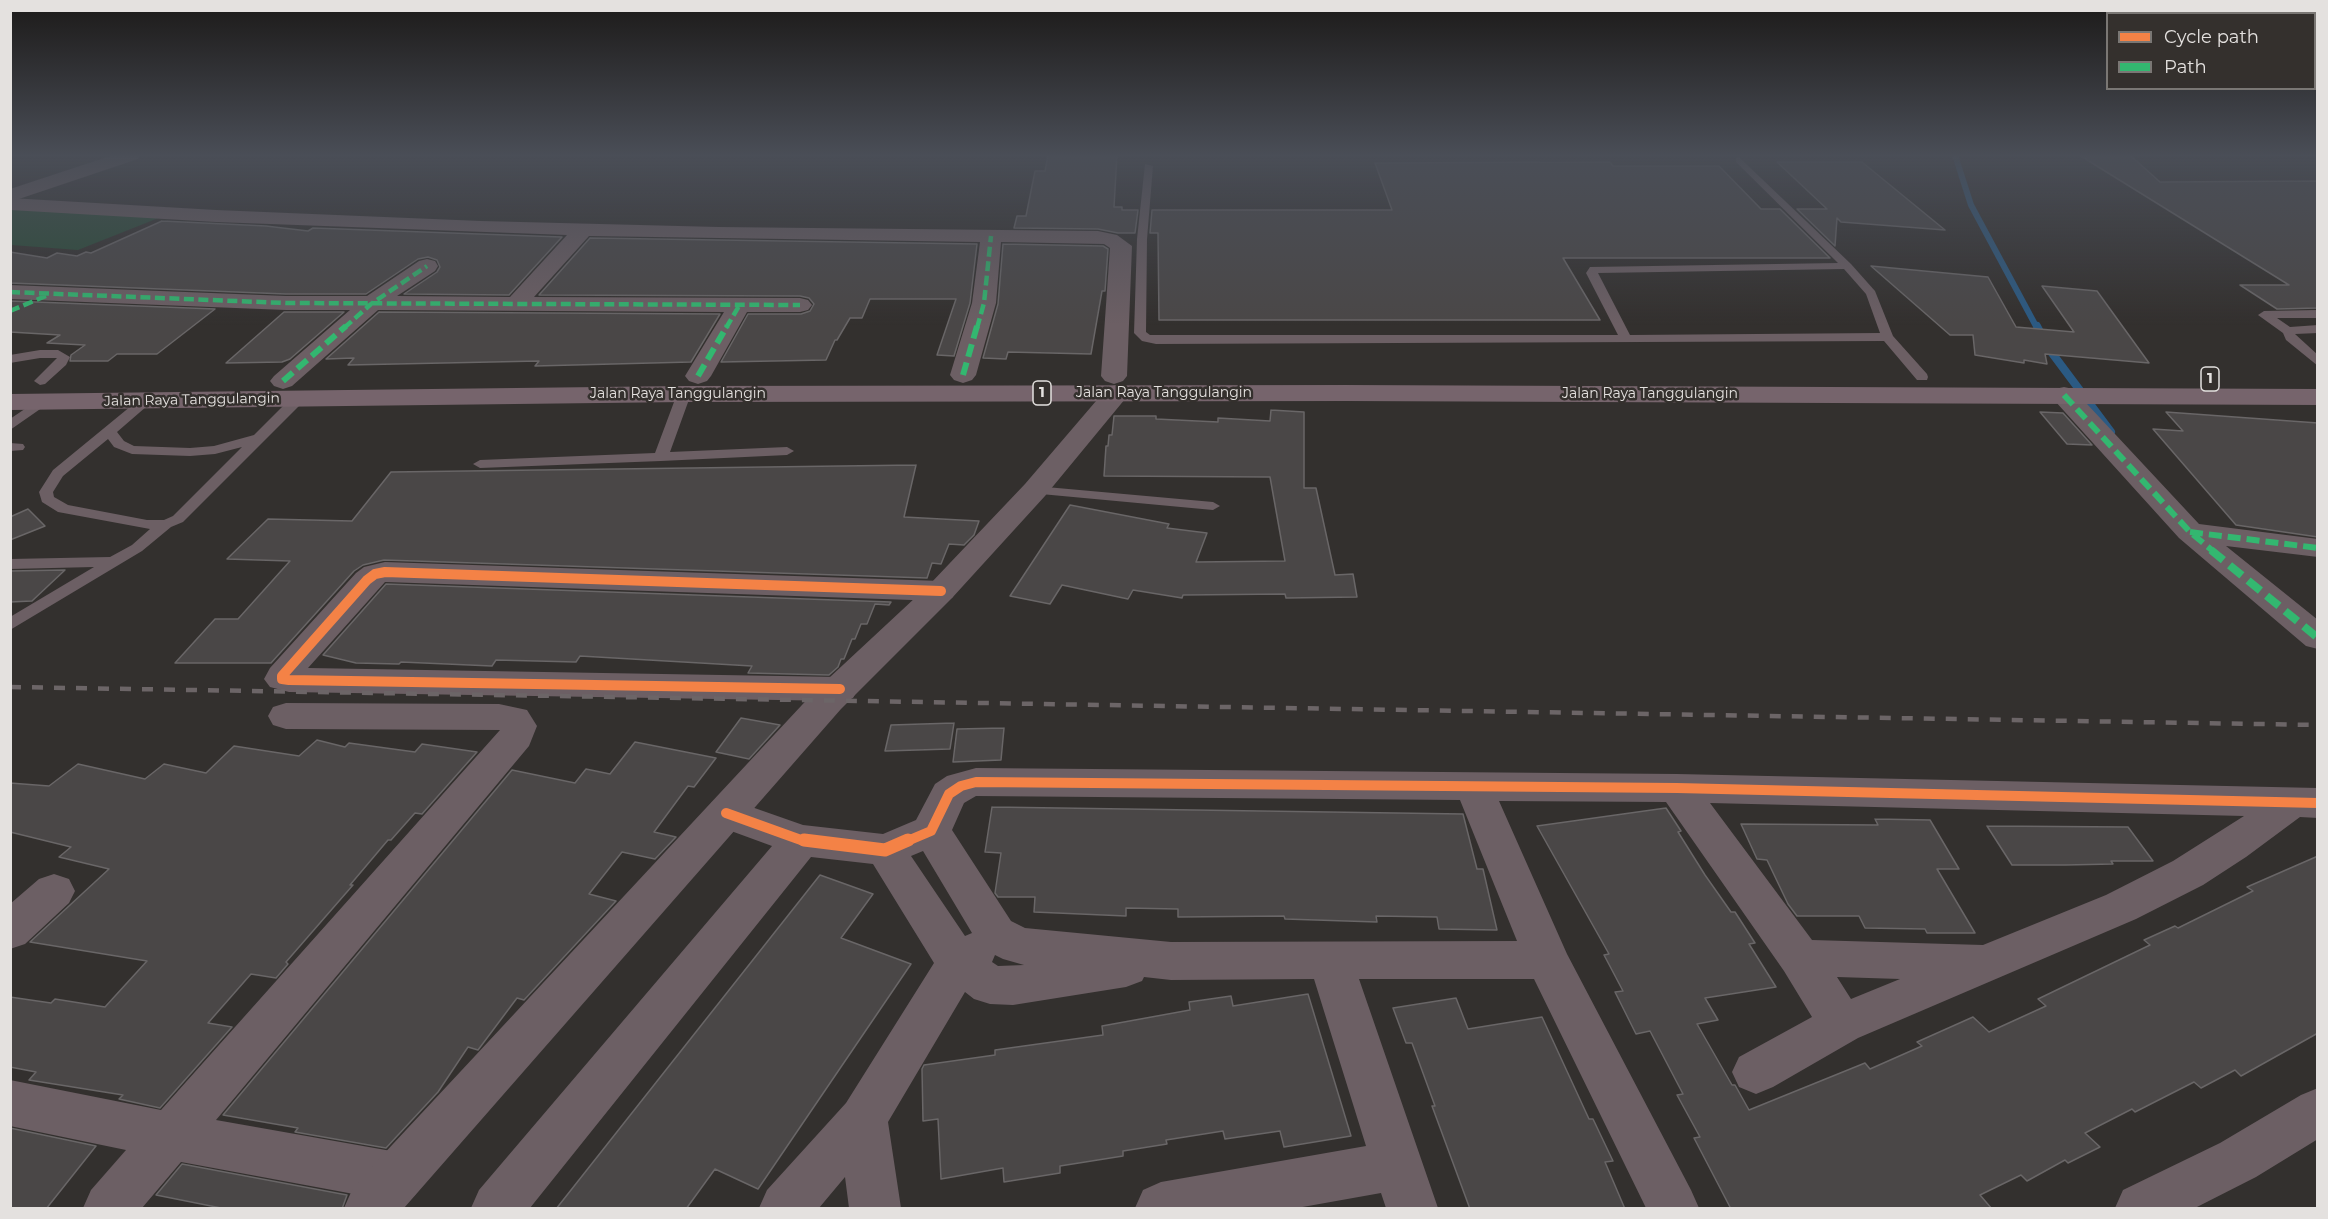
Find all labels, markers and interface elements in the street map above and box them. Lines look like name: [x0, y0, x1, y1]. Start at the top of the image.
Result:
legend: [2106, 12, 2316, 90]
text: Cycle path: [2164, 26, 2259, 48]
text: Path: [2164, 56, 2207, 78]
road number: 1: [2201, 367, 2219, 391]
road number: 1: [1033, 381, 1051, 405]
street label: Jalan Raya Tanggulangin: [1076, 385, 1252, 401]
street label: Jalan Raya Tanggulangin: [590, 386, 766, 402]
street label: Jalan Raya Tanggulangin: [1562, 386, 1738, 402]
street label: Jalan Raya Tanggulangin: [104, 390, 280, 410]

